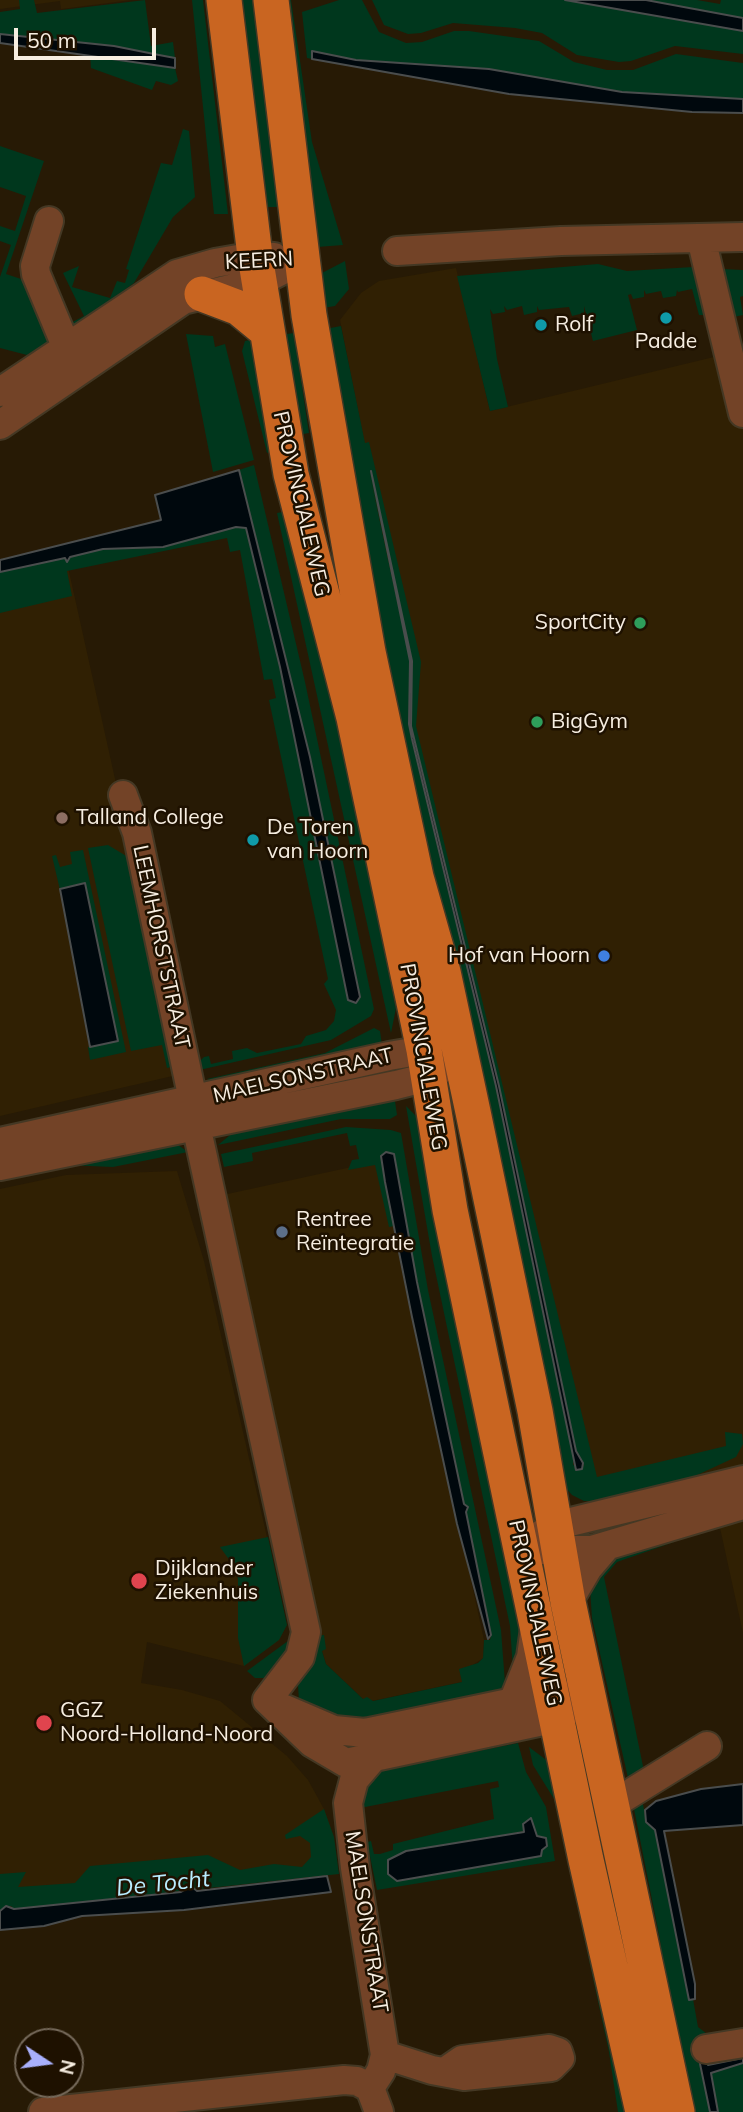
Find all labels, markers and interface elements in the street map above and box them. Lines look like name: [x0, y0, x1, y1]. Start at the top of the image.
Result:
scale bar: [18, 14, 159, 58]
text: 50 m: [27, 27, 76, 53]
street label: KEERN: [224, 247, 294, 275]
marker: Padde: [658, 310, 674, 326]
place label: Rolf: [555, 312, 593, 338]
marker: Rolf: [533, 317, 549, 333]
place label: Padde: [635, 329, 697, 355]
street label: PROVINCIALEWEG: [267, 409, 335, 599]
place label: SportCity: [535, 610, 626, 636]
marker: SportCity: [632, 615, 648, 631]
place label: BigGym: [551, 709, 628, 735]
marker: BigGym: [529, 714, 545, 730]
place label: Talland College: [76, 805, 224, 831]
marker: Talland College: [54, 810, 70, 826]
place label: De Toren van Hoorn: [267, 815, 368, 865]
marker: De Toren van Hoorn: [245, 832, 261, 848]
street label: LEEMHORSTSTRAAT: [127, 843, 195, 1051]
place label: Hof van Hoorn: [448, 943, 590, 969]
marker: Hof van Hoorn: [596, 948, 612, 964]
street label: PROVINCIALEWEG: [394, 961, 452, 1153]
street label: MAELSONSTRAAT: [211, 1043, 395, 1109]
place label: Rentree Reïntegratie: [296, 1207, 414, 1257]
marker: Rentree Reïntegratie: [274, 1224, 290, 1240]
street label: PROVINCIALEWEG: [503, 1518, 567, 1708]
place label: Dijklander Ziekenhuis: [155, 1556, 258, 1606]
marker: Dijklander Ziekenhuis: [129, 1571, 149, 1591]
place label: GGZ Noord-Holland-Noord: [60, 1698, 273, 1748]
marker: GGZ Noord-Holland-Noord: [34, 1713, 54, 1733]
street label: MAELSONSTRAAT: [339, 1829, 393, 2015]
water label: De Tocht: [115, 1865, 211, 1903]
north arrow: [14, 2028, 84, 2098]
text: N: [54, 2058, 81, 2077]

